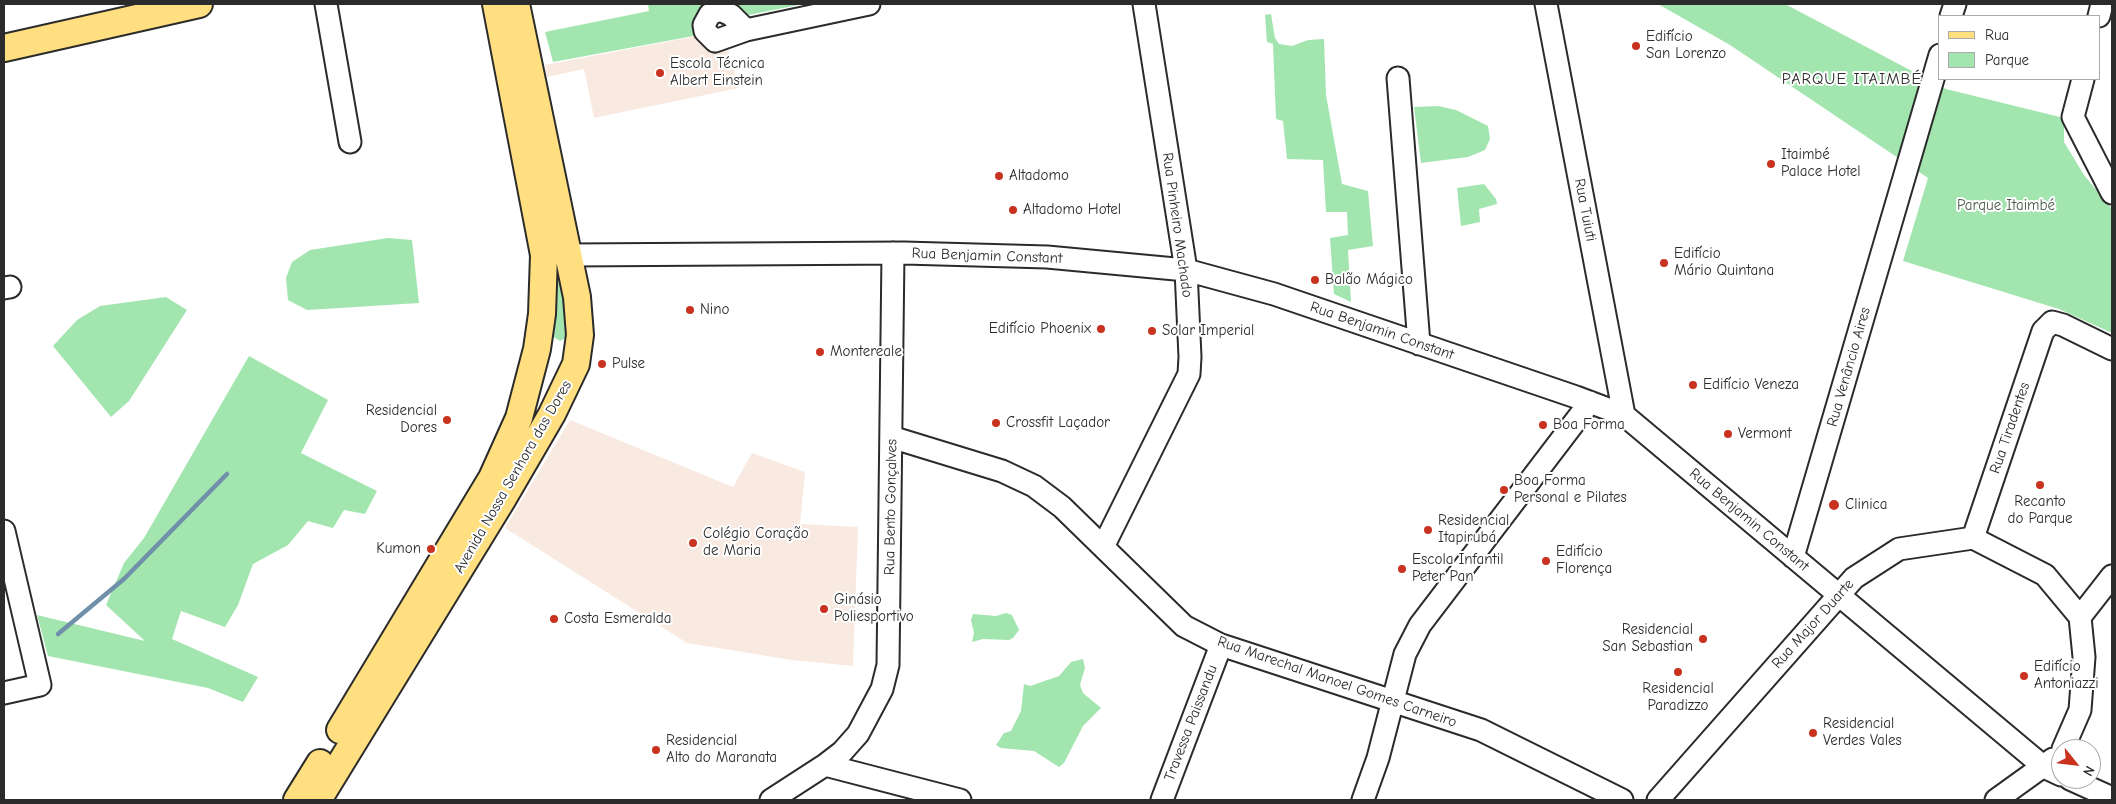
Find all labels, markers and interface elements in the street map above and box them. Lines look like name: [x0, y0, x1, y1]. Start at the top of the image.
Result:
legend: [1938, 15, 2101, 80]
text: Rua: [1985, 26, 2009, 44]
place label: Edifício San Lorenzo: [1646, 28, 1726, 63]
marker: Edifício San Lorenzo: [1630, 40, 1642, 52]
text: Parque: [1985, 51, 2029, 69]
place label: Escola Técnica Albert Einstein: [670, 55, 765, 90]
marker: Escola Técnica Albert Einstein: [654, 67, 666, 79]
district label: PARQUE ITAIMBÉ: [1780, 69, 1924, 89]
place label: Itaimbé Palace Hotel: [1781, 146, 1861, 181]
street label: Rua Pinheiro Machado: [1158, 151, 1196, 299]
marker: Itaimbé Palace Hotel: [1765, 158, 1777, 170]
place label: Altadomo: [1009, 167, 1069, 185]
marker: Altadomo: [993, 170, 1005, 182]
street label: Rua Tuiuti: [1570, 177, 1600, 243]
park label: Parque Itaimbé: [1957, 197, 2055, 215]
place label: Altadomo Hotel: [1023, 201, 1121, 219]
marker: Altadomo Hotel: [1007, 204, 1019, 216]
street label: Rua Benjamin Constant: [911, 244, 1063, 268]
place label: Edifício Mário Quintana: [1674, 245, 1774, 280]
marker: Edifício Mário Quintana: [1658, 257, 1670, 269]
place label: Balão Mágico: [1325, 271, 1413, 289]
marker: Balão Mágico: [1309, 274, 1321, 286]
street label: Rua Benjamin Constant: [1308, 298, 1456, 364]
place label: Nino: [700, 301, 730, 319]
marker: Nino: [684, 304, 696, 316]
street label: Rua Venâncio Aires: [1823, 305, 1875, 429]
place label: Edifício Phoenix: [989, 320, 1091, 338]
place label: Solar Imperial: [1162, 322, 1254, 340]
marker: Edifício Phoenix: [1095, 323, 1107, 335]
marker: Solar Imperial: [1146, 325, 1158, 337]
place label: Montereale: [830, 343, 902, 361]
marker: Montereale: [814, 346, 826, 358]
place label: Pulse: [612, 355, 645, 373]
marker: Pulse: [596, 358, 608, 370]
place label: Edifício Veneza: [1703, 376, 1799, 394]
street label: Avenida Nossa Senhora das Dores: [450, 377, 576, 577]
marker: Edifício Veneza: [1687, 379, 1699, 391]
street label: Rua Tiradentes: [1986, 380, 2034, 476]
place label: Residencial Dores: [366, 402, 437, 437]
marker: Residencial Dores: [441, 414, 453, 426]
place label: Crossfit Laçador: [1006, 414, 1110, 432]
place label: Boa Forma: [1553, 416, 1625, 434]
marker: Crossfit Laçador: [990, 417, 1002, 429]
marker: Boa Forma: [1537, 419, 1549, 431]
place label: Vermont: [1738, 425, 1792, 443]
marker: Vermont: [1722, 428, 1734, 440]
street label: Rua Bento Gonçalves: [881, 439, 901, 575]
street label: Rua Benjamin Constant: [1685, 465, 1813, 575]
place label: Boa Forma Personal e Pilates: [1514, 472, 1627, 507]
marker: Recanto do Parque: [2034, 479, 2046, 491]
marker: Boa Forma Personal e Pilates: [1498, 484, 1510, 496]
place label: Recanto do Parque: [2007, 493, 2073, 528]
place label: Clinica: [1845, 496, 1888, 514]
marker: Clinica: [1827, 498, 1841, 512]
place label: Residencial Itapirubá: [1438, 512, 1509, 547]
marker: Residencial Itapirubá: [1422, 524, 1434, 536]
place label: Colégio Coração de Maria: [703, 525, 809, 560]
marker: Colégio Coração de Maria: [687, 537, 699, 549]
place label: Kumon: [376, 540, 421, 558]
marker: Kumon: [425, 543, 437, 555]
place label: Edifício Florença: [1556, 543, 1612, 578]
place label: Escola Infantil Peter Pan: [1412, 551, 1504, 586]
marker: Edifício Florença: [1540, 555, 1552, 567]
marker: Escola Infantil Peter Pan: [1396, 563, 1408, 575]
street label: Rua Major Duarte: [1768, 576, 1858, 672]
place label: Ginásio Poliesportivo: [834, 591, 914, 626]
marker: Ginásio Poliesportivo: [818, 603, 830, 615]
place label: Costa Esmeralda: [564, 610, 671, 628]
marker: Costa Esmeralda: [548, 613, 560, 625]
place label: Residencial San Sebastian: [1602, 621, 1693, 656]
street label: Rua Marechal Manoel Gomes Carneiro: [1215, 632, 1459, 732]
marker: Residencial San Sebastian: [1697, 633, 1709, 645]
place label: Edifício Antoniazzi: [2034, 658, 2099, 693]
street label: Travessa Paissandu: [1161, 662, 1221, 784]
marker: Residencial Paradizzo: [1672, 666, 1684, 678]
marker: Edifício Antoniazzi: [2018, 670, 2030, 682]
place label: Residencial Paradizzo: [1642, 680, 1714, 715]
place label: Residencial Verdes Vales: [1823, 715, 1902, 750]
marker: Residencial Verdes Vales: [1807, 727, 1819, 739]
place label: Residencial Alto do Maranata: [666, 732, 777, 767]
north arrow: [2051, 739, 2101, 789]
marker: Residencial Alto do Maranata: [650, 744, 662, 756]
text: N: [2079, 763, 2098, 779]

